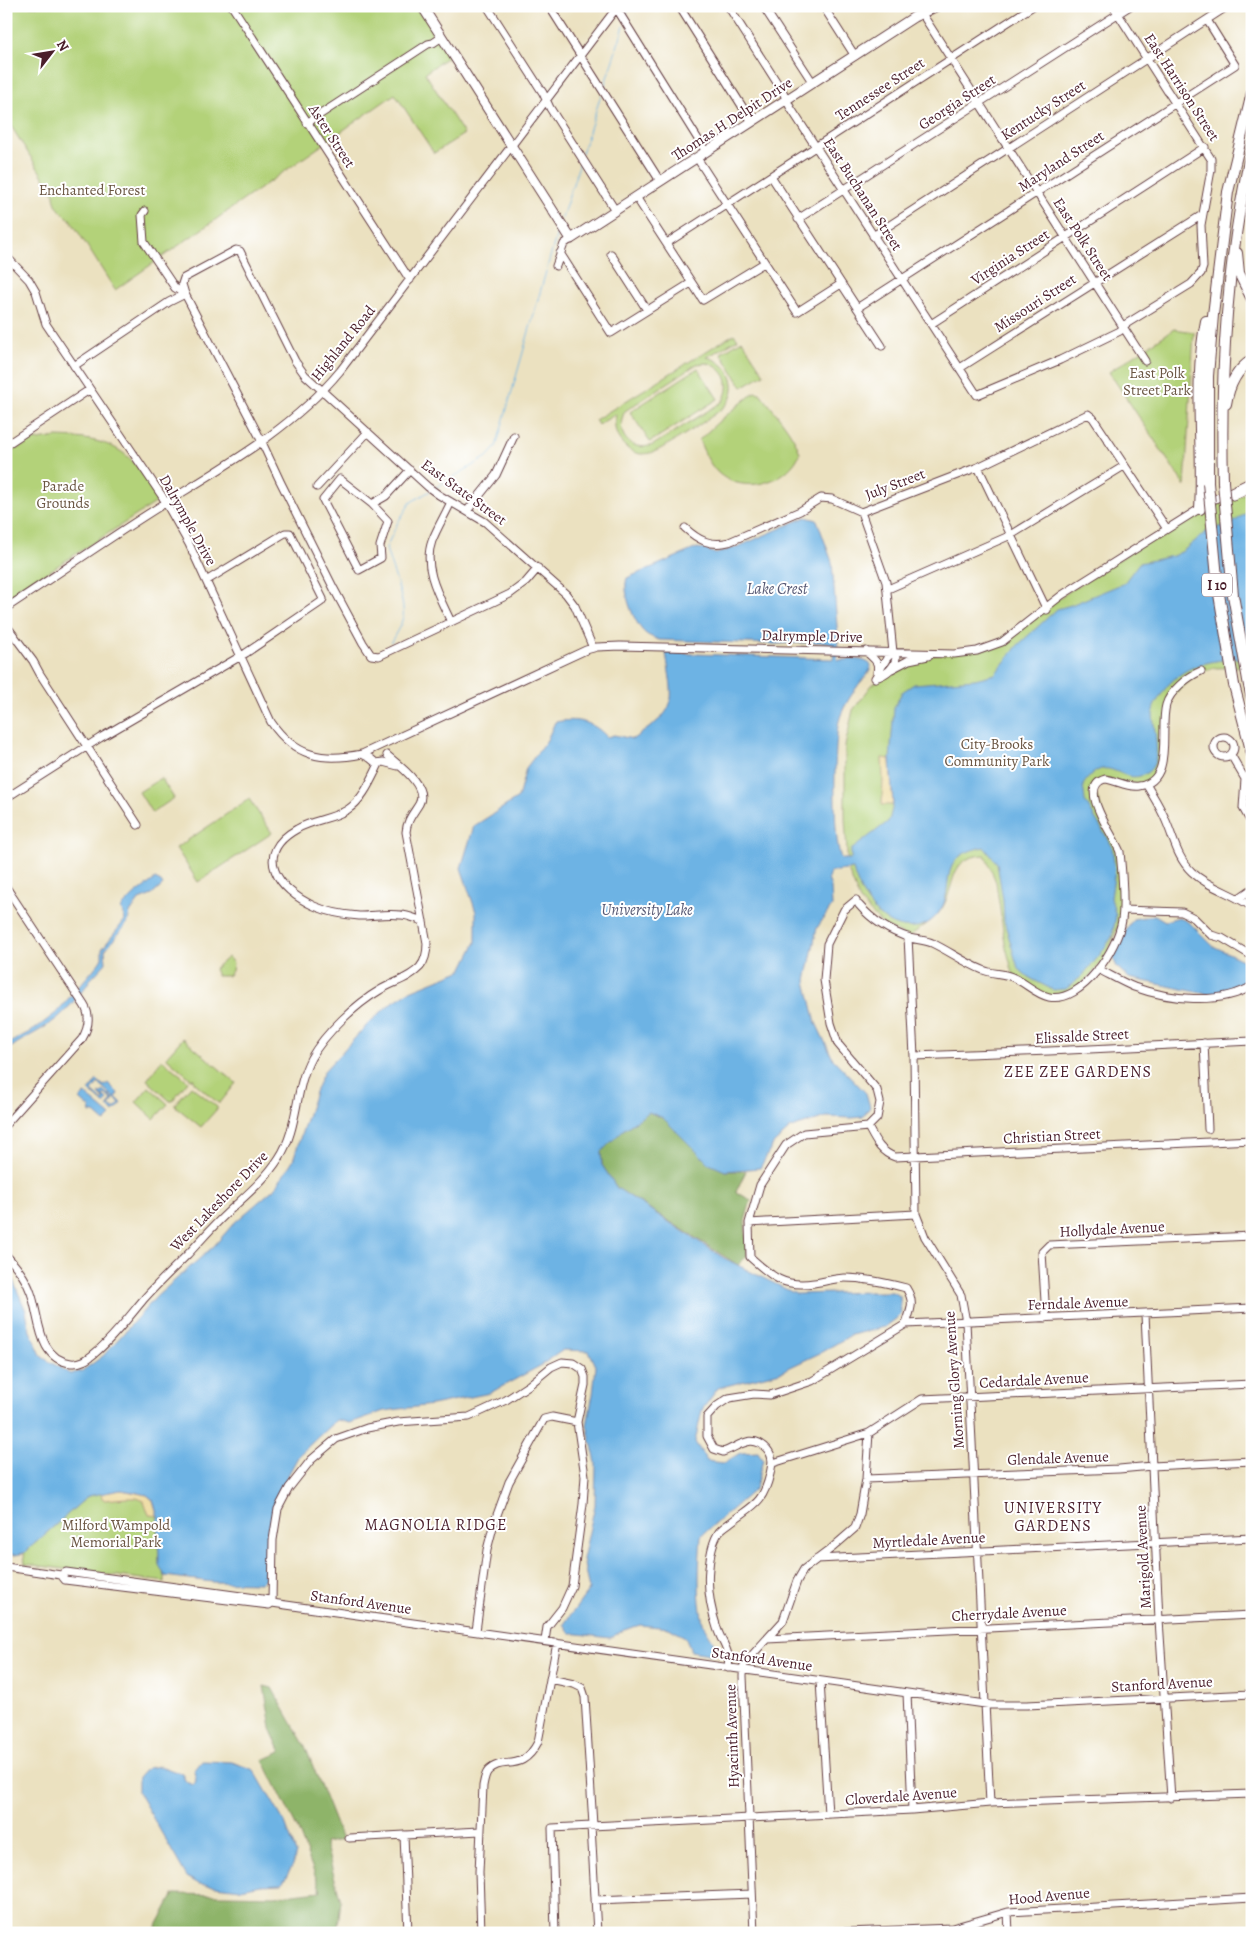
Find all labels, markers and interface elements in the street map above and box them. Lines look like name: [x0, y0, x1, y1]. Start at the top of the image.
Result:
north arrow: [28, 28, 78, 78]
street label: East Harrison Street: [1140, 29, 1224, 145]
text: N: [52, 36, 73, 55]
street label: Tennessee Street: [832, 53, 928, 125]
street label: Georgia Street: [915, 70, 999, 134]
street label: Thomas H Delpit Drive: [668, 72, 796, 165]
street label: Kentucky Street: [997, 75, 1089, 145]
street label: Aster Street: [303, 99, 360, 172]
street label: Maryland Street: [1014, 126, 1108, 196]
street label: East Buchanan Street: [819, 134, 907, 255]
park label: Enchanted Forest: [39, 180, 145, 200]
street label: East Polk Street: [1049, 193, 1117, 285]
street label: Virginia Street: [966, 224, 1053, 290]
street label: Missouri Street: [990, 269, 1080, 337]
street label: Highland Road: [306, 300, 380, 385]
park label: East Polk Street Park: [1123, 363, 1192, 400]
street label: East State Street: [417, 454, 511, 530]
street label: July Street: [862, 463, 928, 505]
street label: Dalrymple Drive: [155, 471, 221, 569]
park label: Parade Grounds: [36, 476, 90, 513]
road number: I 10: [1202, 574, 1232, 596]
water label: Lake Crest: [747, 578, 809, 600]
street label: Dalrymple Drive: [761, 625, 863, 647]
park label: City-Brooks Community Park: [945, 734, 1050, 771]
water label: University Lake: [601, 899, 693, 921]
street label: Elissalde Street: [1034, 1024, 1130, 1048]
district label: ZEE ZEE GARDENS: [1004, 1061, 1152, 1083]
street label: Christian Street: [1003, 1123, 1101, 1149]
street label: West Lakeshore Drive: [165, 1146, 272, 1256]
street label: Hollydale Avenue: [1059, 1216, 1165, 1242]
street label: Ferndale Avenue: [1027, 1291, 1129, 1315]
street label: Morning Glory Avenue: [939, 1310, 969, 1450]
street label: Cedardale Avenue: [979, 1367, 1089, 1393]
street label: Glendale Avenue: [1007, 1446, 1109, 1470]
district label: UNIVERSITY GARDENS: [1004, 1497, 1102, 1537]
street label: Marigold Avenue: [1130, 1504, 1156, 1609]
district label: MAGNOLIA RIDGE: [365, 1514, 507, 1536]
park label: Milford Wampold Memorial Park: [62, 1515, 171, 1552]
street label: Myrtledale Avenue: [872, 1527, 986, 1553]
street label: Stanford Avenue: [309, 1585, 413, 1619]
street label: Cherrydale Avenue: [951, 1600, 1067, 1626]
street label: Stanford Avenue: [710, 1642, 814, 1676]
street label: Stanford Avenue: [1111, 1671, 1214, 1697]
street label: Hyacinth Avenue: [720, 1684, 744, 1788]
street label: Cloverdale Avenue: [844, 1782, 958, 1810]
street label: Hood Avenue: [1007, 1882, 1091, 1910]

